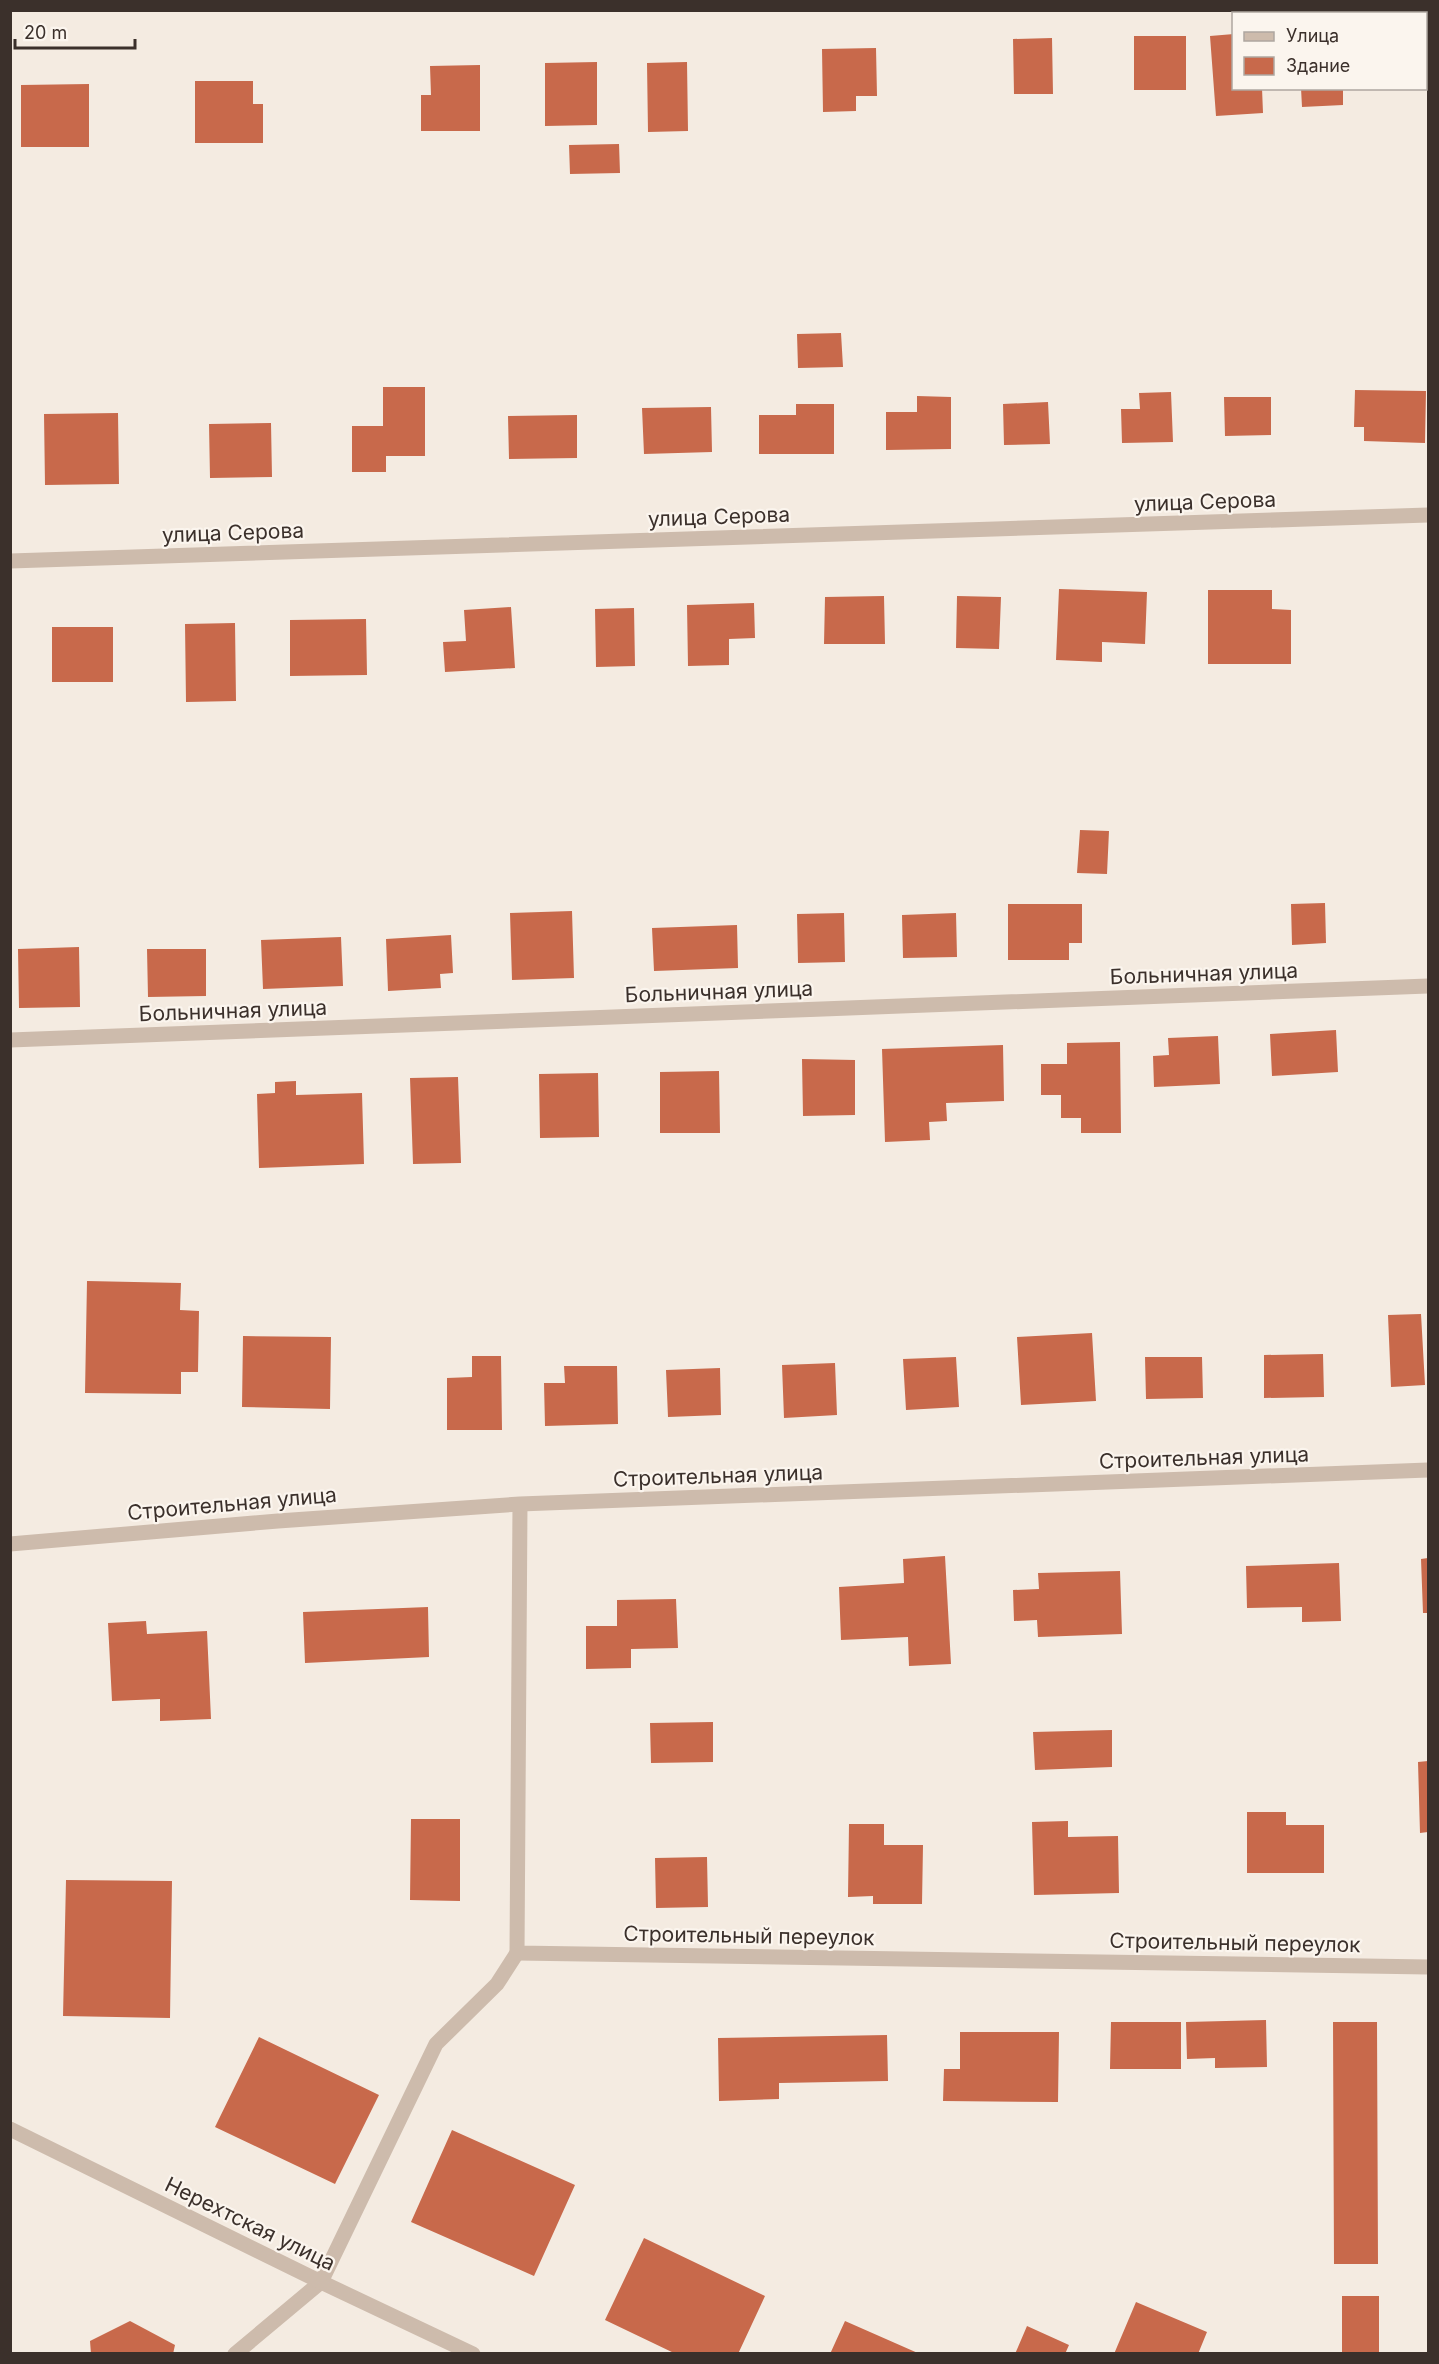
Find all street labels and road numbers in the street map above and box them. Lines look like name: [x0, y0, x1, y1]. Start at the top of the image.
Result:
street label: улица Серова: [1133, 487, 1277, 516]
street label: улица Серова: [647, 502, 791, 531]
street label: улица Серова: [161, 518, 305, 547]
street label: Больничная улица: [1109, 958, 1299, 989]
street label: Больничная улица: [624, 976, 814, 1007]
street label: Больничная улица: [138, 995, 328, 1026]
street label: Строительная улица: [1098, 1441, 1309, 1474]
street label: Строительная улица: [612, 1459, 823, 1492]
street label: Строительная улица: [126, 1482, 338, 1525]
street label: Строительный переулок: [623, 1921, 875, 1950]
street label: Строительный переулок: [1109, 1928, 1361, 1957]
street label: Нерехтская улица: [161, 2172, 339, 2276]

